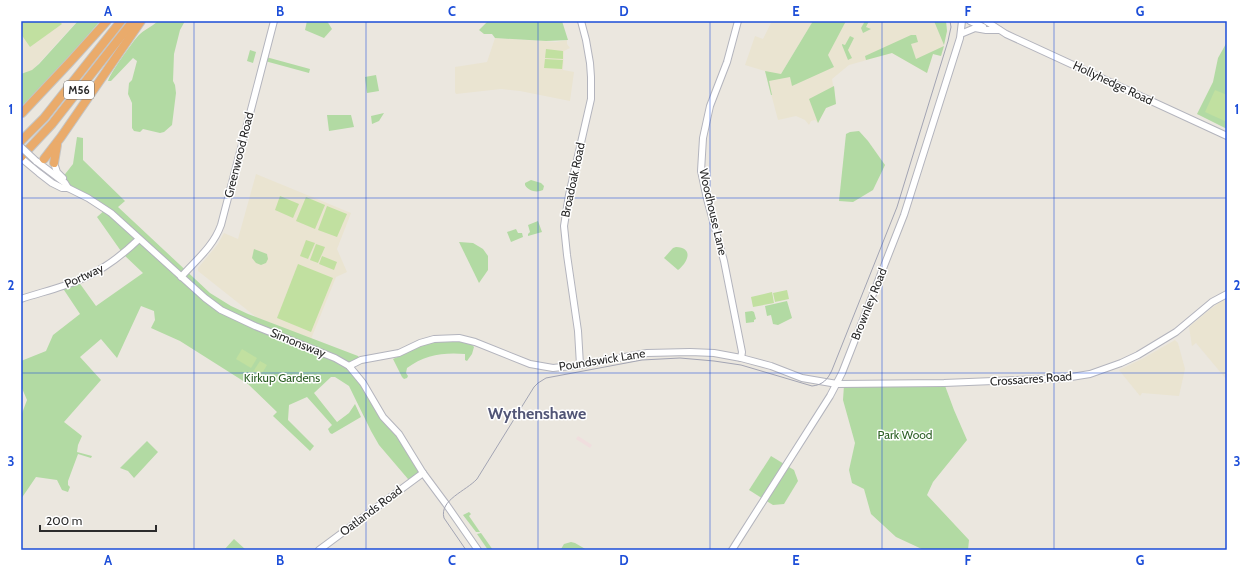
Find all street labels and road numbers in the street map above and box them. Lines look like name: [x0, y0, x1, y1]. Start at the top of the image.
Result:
street label: Hollyhedge Road: [1071, 57, 1156, 108]
road number: M56: [64, 81, 94, 99]
street label: Greenwood Road: [221, 110, 256, 199]
street label: Broadoak Road: [557, 141, 588, 219]
street label: Woodhouse Lane: [696, 167, 731, 257]
street label: Portway: [62, 260, 106, 291]
street label: Brownley Road: [847, 266, 890, 342]
street label: Simonsway: [268, 325, 328, 360]
street label: Poundswick Lane: [558, 345, 646, 374]
street label: Crossacres Road: [989, 368, 1072, 389]
street label: Oatlands Road: [336, 482, 405, 539]

